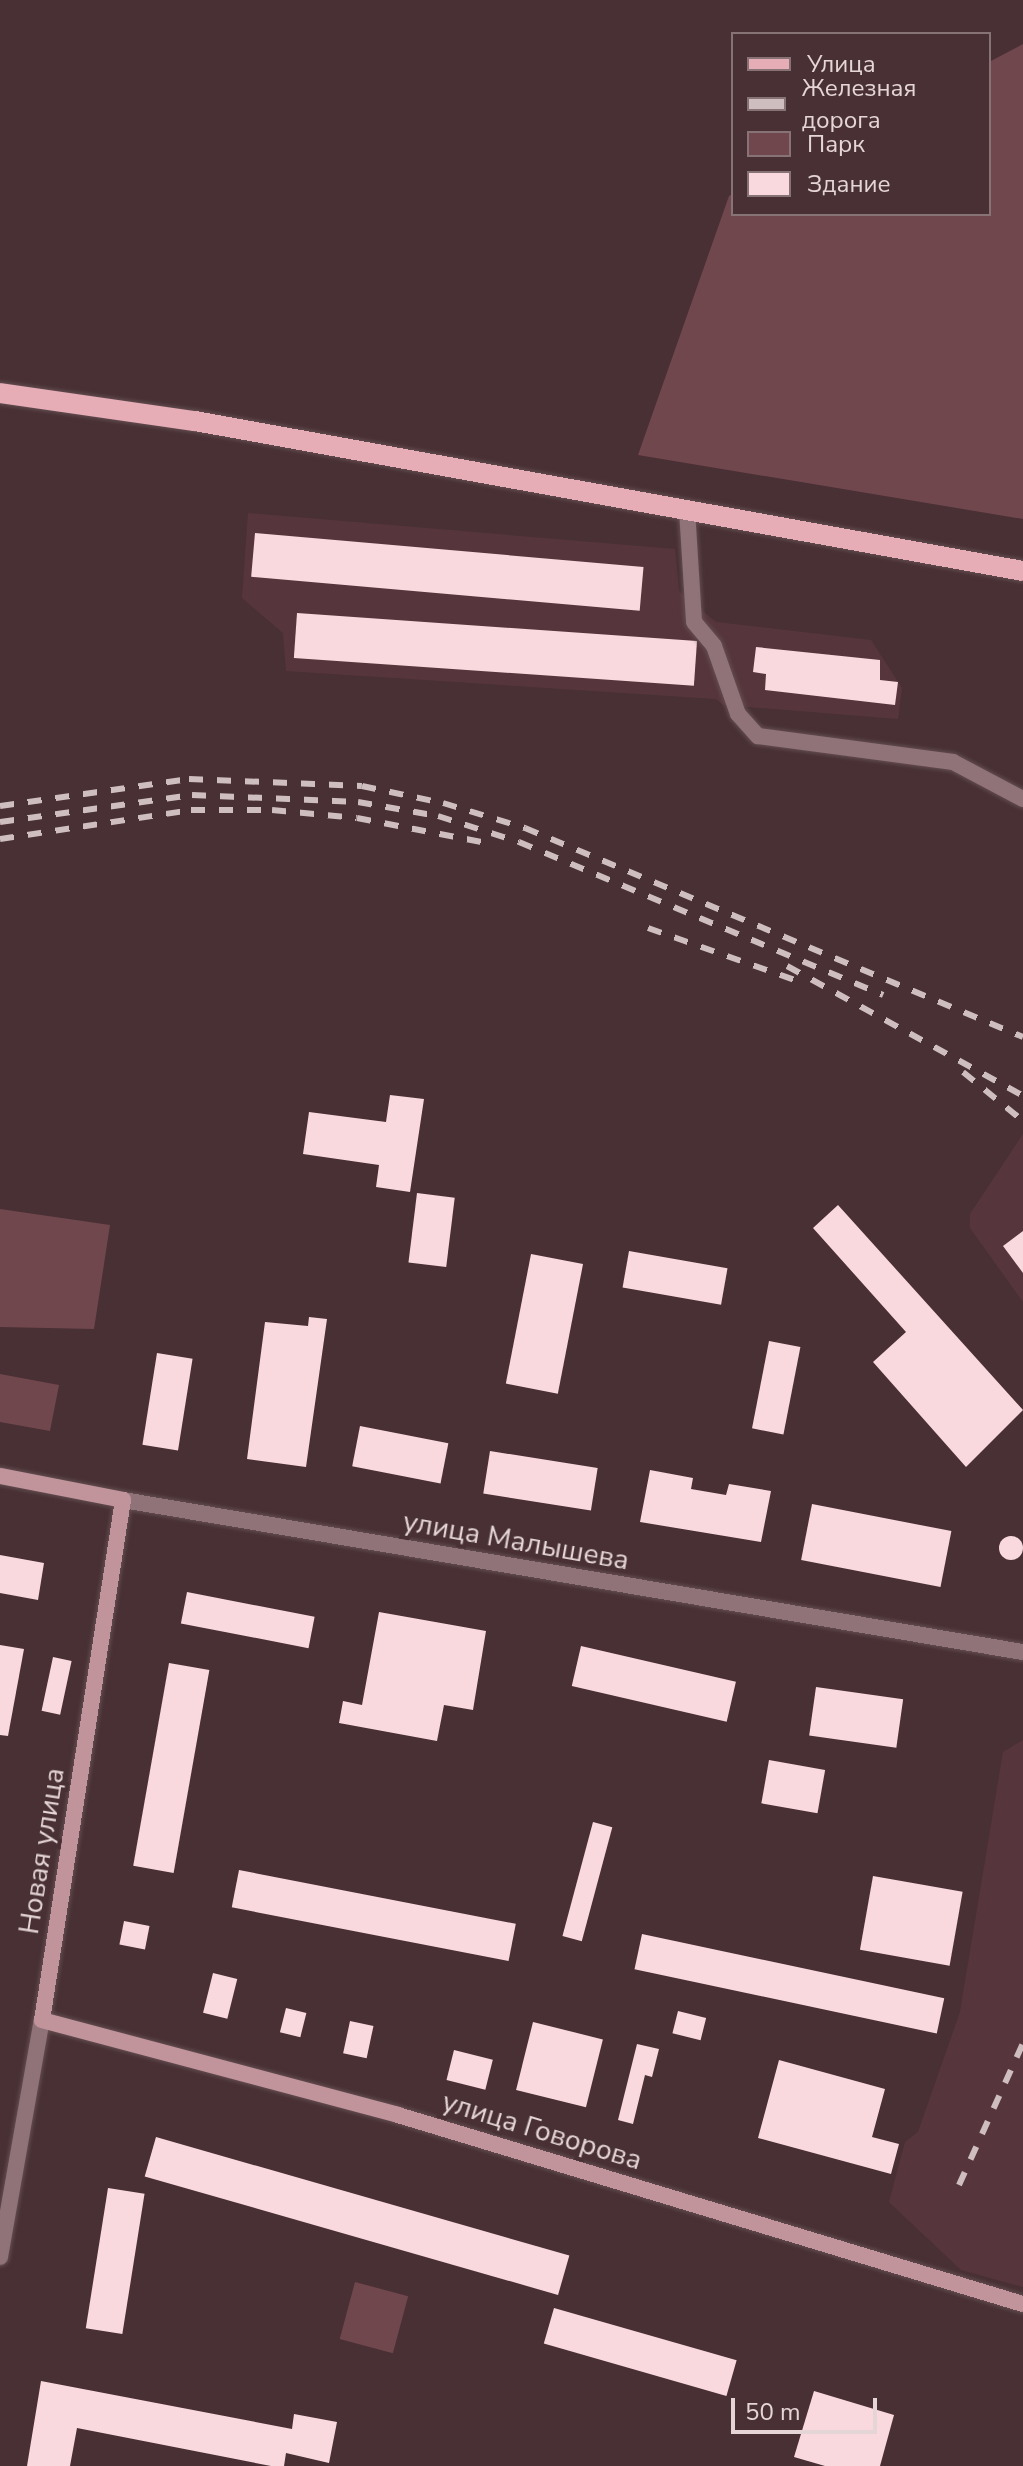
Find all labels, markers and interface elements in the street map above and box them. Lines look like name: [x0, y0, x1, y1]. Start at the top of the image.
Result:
legend: [731, 32, 991, 216]
text: Улица: [807, 48, 876, 80]
text: Железная дорога: [802, 72, 916, 136]
text: Парк: [807, 128, 865, 160]
text: Здание: [807, 168, 891, 200]
street label: улица Малышева: [400, 1505, 632, 1577]
street label: Новая улица: [12, 1765, 72, 1937]
street label: улица Говорова: [438, 2085, 646, 2177]
scale bar: [735, 2382, 881, 2432]
text: 50 m: [745, 2396, 801, 2428]

